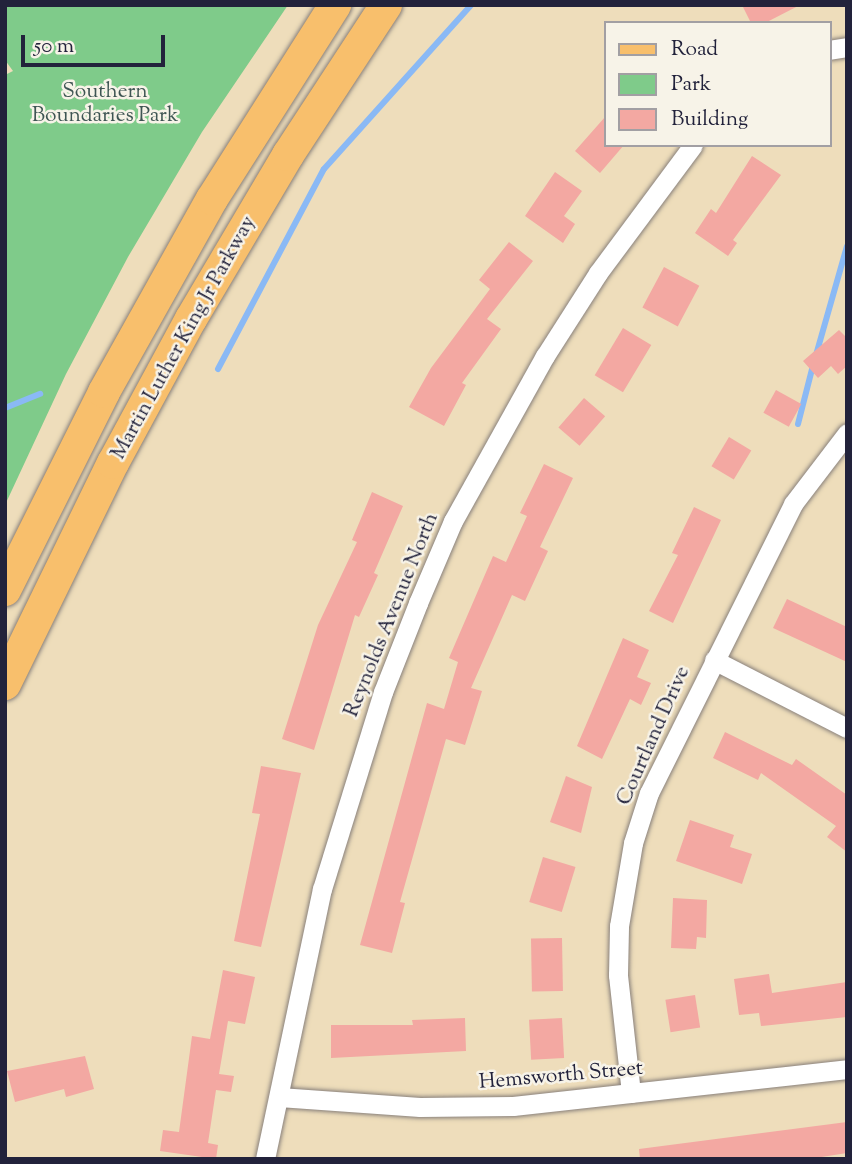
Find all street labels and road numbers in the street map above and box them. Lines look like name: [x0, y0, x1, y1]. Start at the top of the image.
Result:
street label: Martin Luther King Jr Parkway: [106, 212, 262, 464]
street label: Reynolds Avenue North: [339, 509, 445, 721]
street label: Courtland Drive: [612, 663, 696, 809]
street label: Hemsworth Street: [478, 1056, 644, 1096]

